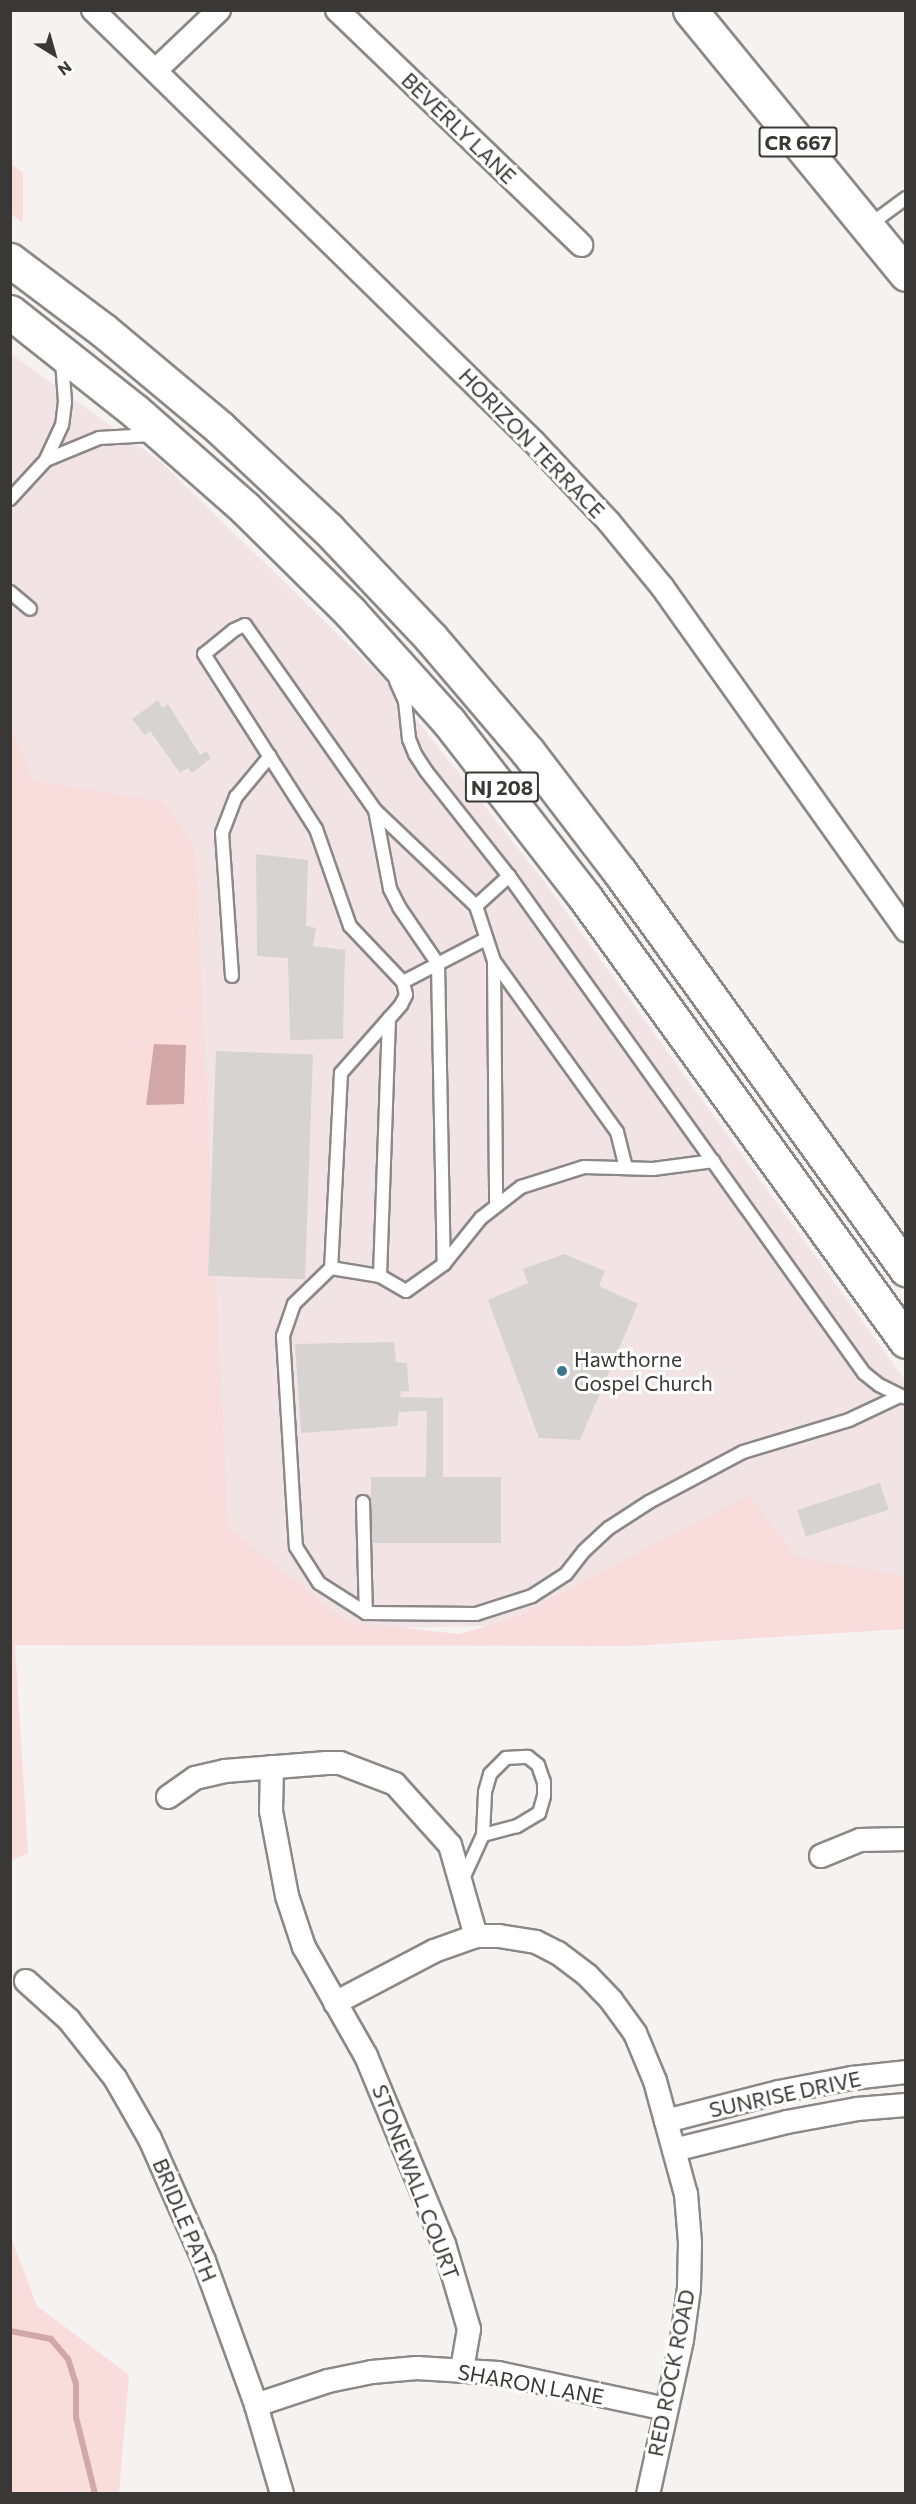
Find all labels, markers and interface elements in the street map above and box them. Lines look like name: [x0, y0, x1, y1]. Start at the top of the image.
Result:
north arrow: [24, 24, 84, 84]
text: N: [55, 58, 76, 80]
street label: BEVERLY LANE: [397, 67, 521, 189]
road number: CR 667: [758, 125, 838, 159]
street label: HORIZON TERRACE: [454, 363, 610, 523]
road number: NJ 208: [464, 770, 540, 804]
place label: Hawthorne Gospel Church: [574, 1346, 713, 1396]
marker: Hawthorne Gospel Church: [555, 1364, 569, 1378]
street label: SUNRISE DRIVE: [707, 2066, 863, 2122]
street label: STONEWALL COURT: [367, 2081, 465, 2283]
street label: BRIDLE PATH: [148, 2155, 222, 2285]
street label: RED ROCK ROAD: [642, 2287, 700, 2459]
street label: SHARON LANE: [456, 2359, 606, 2409]

